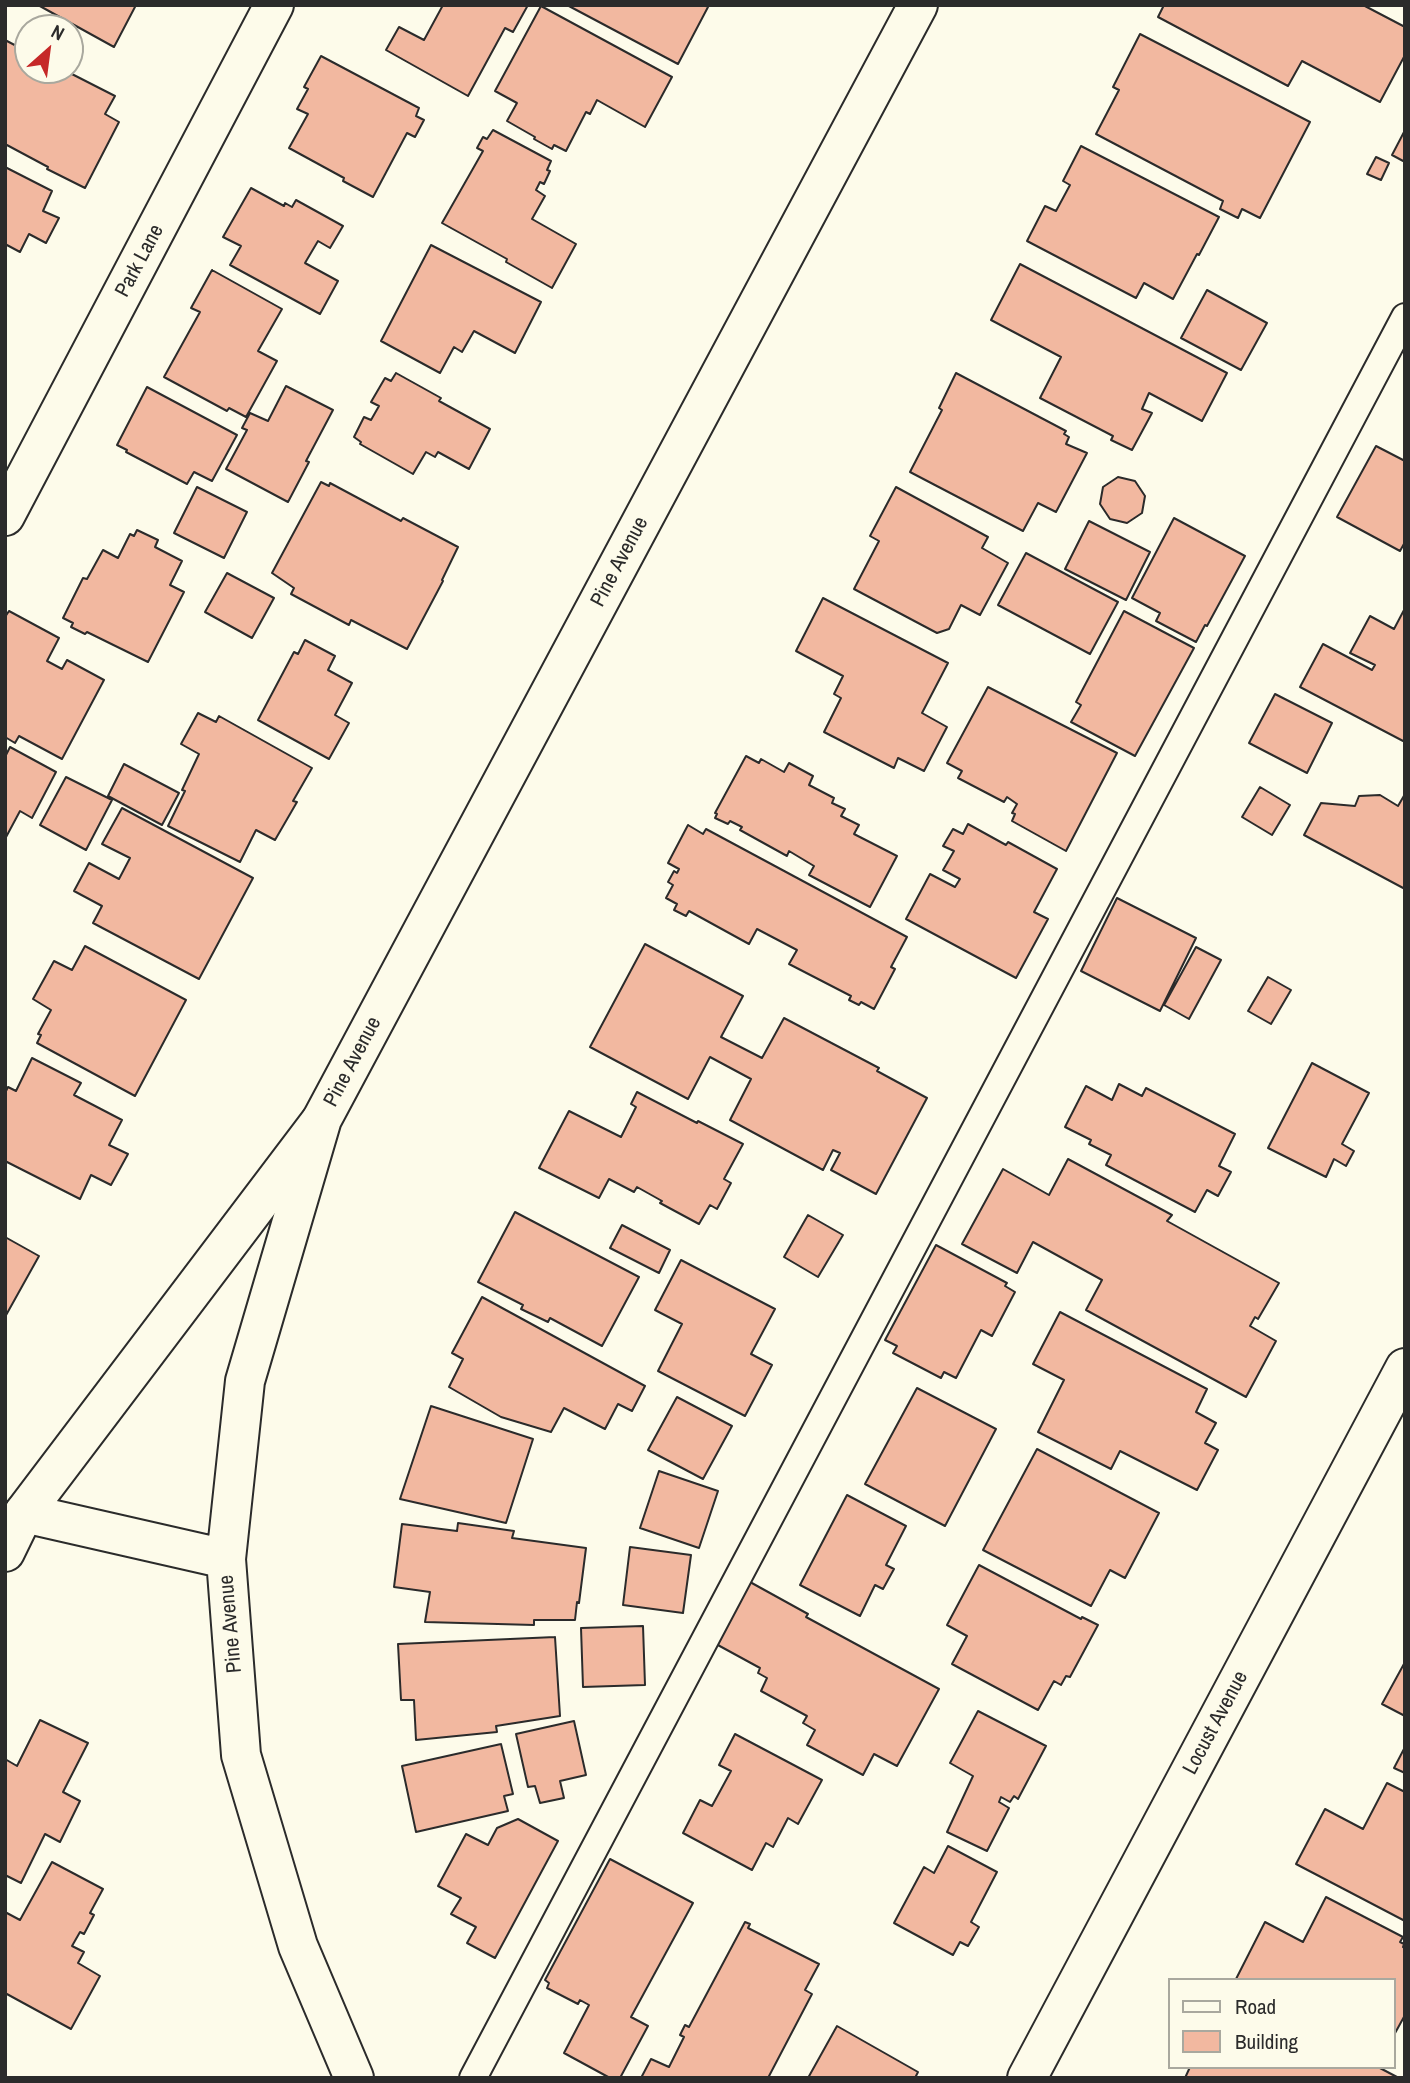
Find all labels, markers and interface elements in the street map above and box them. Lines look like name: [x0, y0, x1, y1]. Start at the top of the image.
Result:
north arrow: [14, 14, 84, 84]
text: N: [47, 18, 69, 46]
street label: Park Lane: [110, 220, 170, 302]
street label: Pine Avenue: [586, 513, 654, 611]
street label: Pine Avenue: [319, 1013, 387, 1111]
street label: Pine Avenue: [214, 1574, 248, 1674]
street label: Locust Avenue: [1178, 1667, 1254, 1779]
legend: [1168, 1978, 1396, 2069]
text: Road: [1235, 1992, 1276, 2021]
text: Building: [1235, 2027, 1298, 2056]

